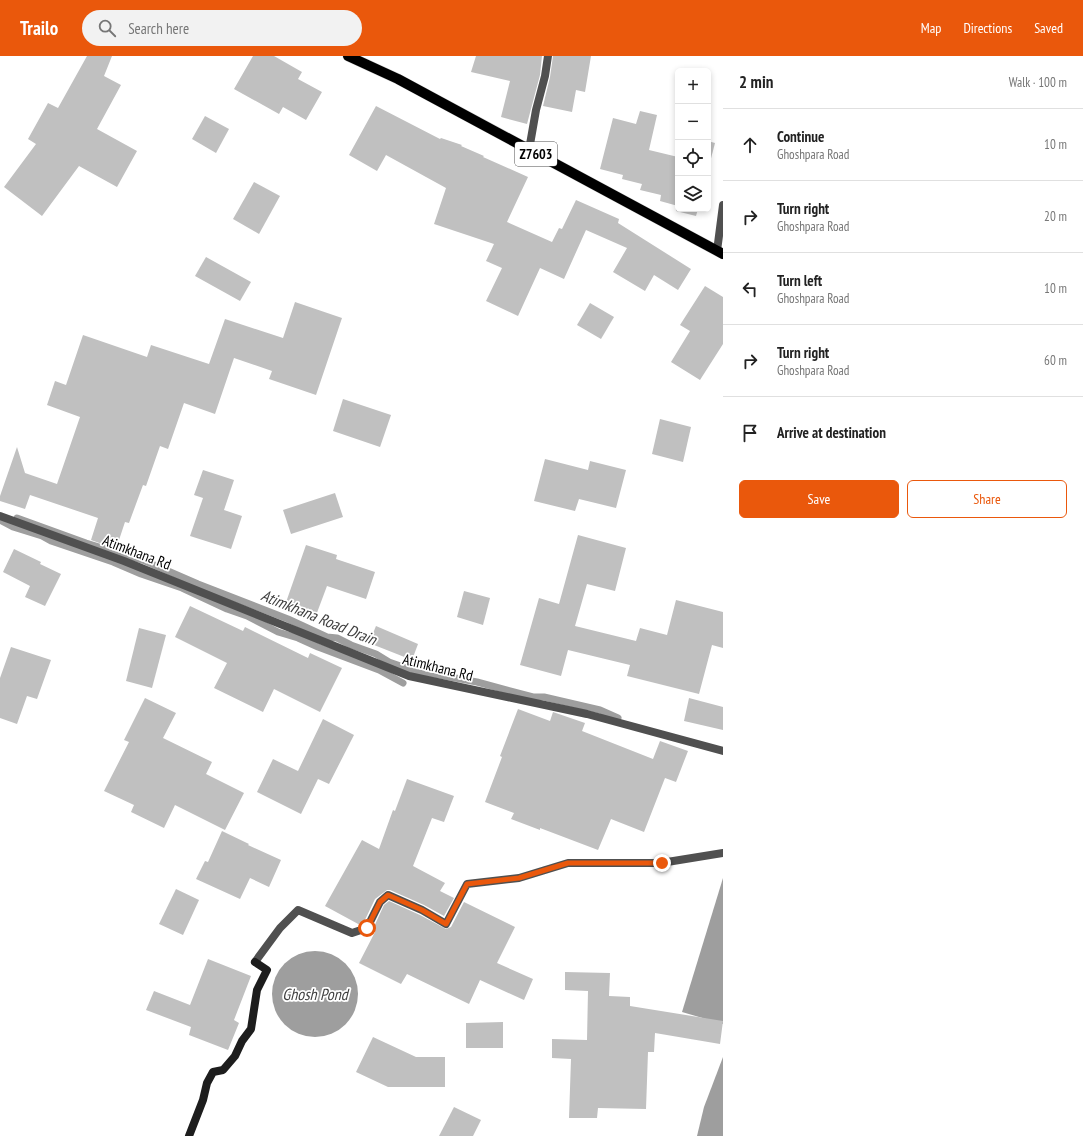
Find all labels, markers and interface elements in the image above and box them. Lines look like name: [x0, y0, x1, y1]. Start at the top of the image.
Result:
search box: [82, 10, 362, 46]
text: Trailo: [20, 16, 58, 40]
icon: search: [96, 17, 118, 39]
text: Search here: [128, 19, 189, 38]
text: Map: [921, 19, 941, 37]
text: Directions: [963, 19, 1012, 37]
text: Saved: [1034, 19, 1063, 37]
map controls: [675, 68, 711, 212]
button: +: [675, 68, 711, 104]
text: 2 min: [739, 71, 773, 93]
text: Walk · 100 m: [1009, 74, 1067, 91]
button: −: [675, 104, 711, 140]
text: Continue: [777, 127, 824, 146]
icon: ahead: [739, 134, 761, 156]
text: 10 m: [1044, 136, 1067, 153]
button: locate: [675, 140, 711, 176]
road number: Z7603: [515, 142, 557, 166]
text: Ghoshpara Road: [777, 146, 849, 163]
button: layers: [675, 176, 711, 212]
text: Turn right: [777, 199, 829, 218]
icon: right: [739, 206, 761, 228]
text: 20 m: [1044, 208, 1067, 225]
text: Ghoshpara Road: [777, 218, 849, 235]
text: Turn left: [777, 271, 822, 290]
icon: left: [739, 278, 761, 300]
text: 10 m: [1044, 280, 1067, 297]
text: Ghoshpara Road: [777, 290, 849, 307]
text: Turn right: [777, 343, 829, 362]
icon: right: [739, 350, 761, 372]
text: 60 m: [1044, 352, 1067, 369]
text: Ghoshpara Road: [777, 362, 849, 379]
icon: arrive: [739, 422, 761, 444]
text: Arrive at destination: [777, 423, 886, 442]
button: Save: [739, 480, 899, 518]
button: Share: [907, 480, 1067, 518]
street label: Atimkhana Rd: [100, 530, 174, 574]
water label: Atimkhana Road Drain: [258, 585, 380, 650]
street label: Atimkhana Rd: [401, 649, 475, 685]
route end: [653, 854, 671, 872]
route start: [358, 919, 376, 937]
water label: Ghosh Pond: [282, 984, 350, 1004]

